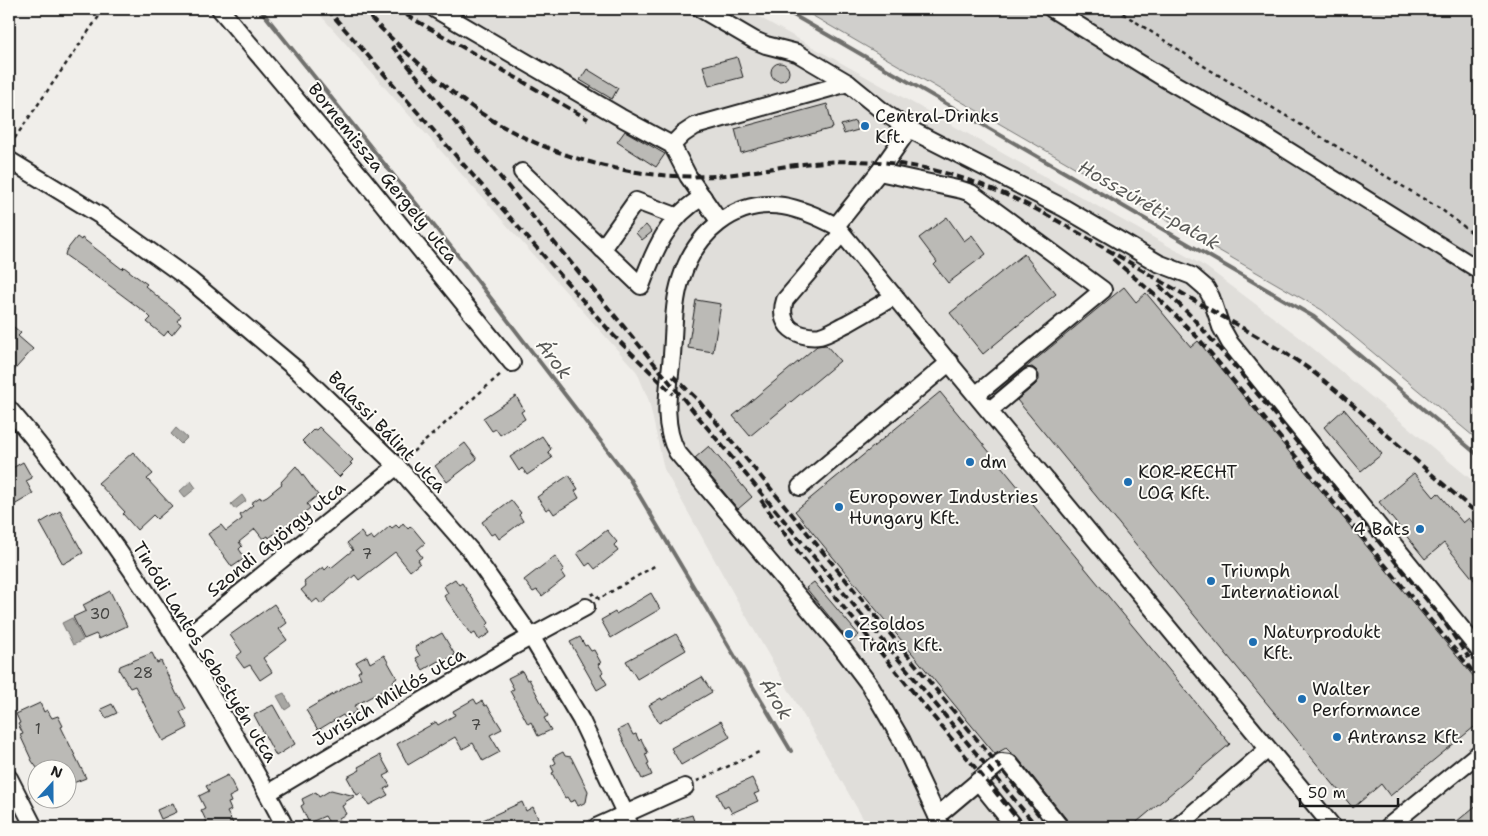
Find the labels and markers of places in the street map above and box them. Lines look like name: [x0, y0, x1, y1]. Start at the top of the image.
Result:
place label: Central-Drinks Kft.: [875, 104, 999, 149]
marker: Central-Drinks Kft.: [859, 120, 871, 132]
place label: dm: [980, 450, 1007, 474]
marker: dm: [964, 456, 976, 468]
place label: KOR-RECHT LOG Kft.: [1138, 460, 1237, 505]
marker: KOR-RECHT LOG Kft.: [1122, 476, 1134, 488]
place label: Europower Industries Hungary Kft.: [849, 485, 1039, 530]
marker: Europower Industries Hungary Kft.: [833, 501, 845, 513]
place label: 4 Bats: [1353, 517, 1410, 541]
marker: 4 Bats: [1414, 523, 1426, 535]
place label: Triumph International: [1221, 559, 1340, 604]
marker: Triumph International: [1205, 575, 1217, 587]
place label: Zsoldos Trans Kft.: [859, 612, 943, 657]
place label: Naturprodukt Kft.: [1263, 620, 1381, 665]
marker: Zsoldos Trans Kft.: [843, 628, 855, 640]
marker: Naturprodukt Kft.: [1247, 636, 1259, 648]
place label: Walter Performance: [1312, 677, 1421, 722]
marker: Walter Performance: [1296, 693, 1308, 705]
place label: Antransz Kft.: [1347, 725, 1463, 749]
marker: Antransz Kft.: [1331, 731, 1343, 743]

